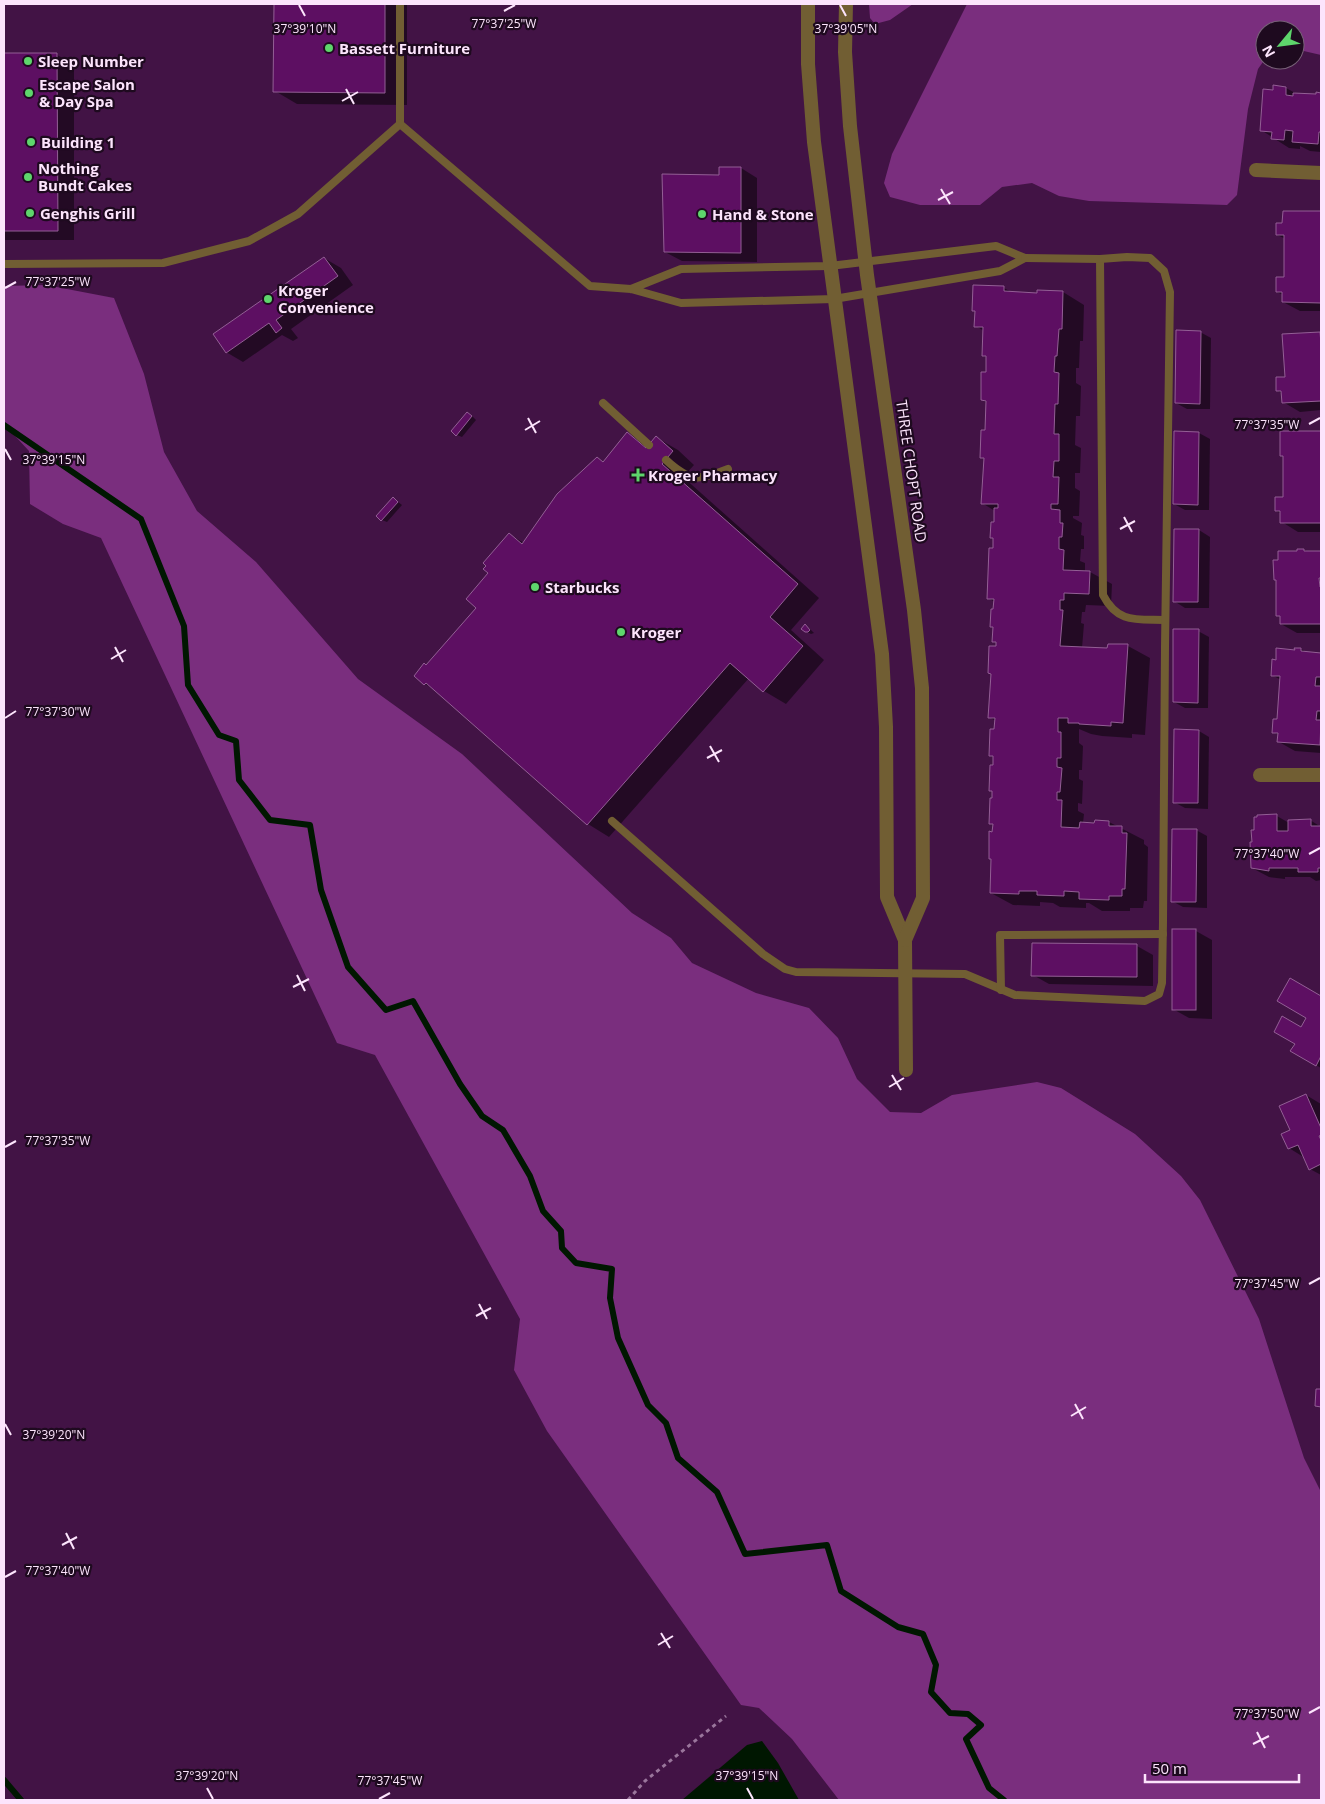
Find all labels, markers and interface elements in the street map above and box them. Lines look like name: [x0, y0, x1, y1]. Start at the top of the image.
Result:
text: 77°37'25"W: [472, 15, 536, 32]
text: 37°39'10"N: [274, 20, 336, 37]
text: 37°39'05"N: [815, 20, 877, 37]
north arrow: [1255, 20, 1305, 70]
place label: Bassett Furniture: [339, 38, 470, 58]
marker: Bassett Furniture: [323, 42, 335, 54]
text: N: [1257, 42, 1279, 61]
place label: Sleep Number: [38, 51, 144, 71]
marker: Sleep Number: [22, 55, 34, 67]
place label: Escape Salon & Day Spa: [39, 74, 135, 111]
marker: Escape Salon & Day Spa: [23, 87, 35, 99]
place label: Building 1: [41, 132, 115, 152]
marker: Building 1: [25, 136, 37, 148]
place label: Nothing Bundt Cakes: [38, 158, 132, 195]
marker: Nothing Bundt Cakes: [22, 171, 34, 183]
place label: Genghis Grill: [40, 203, 135, 223]
place label: Hand & Stone: [712, 204, 814, 224]
marker: Genghis Grill: [24, 207, 36, 219]
marker: Hand & Stone: [696, 208, 708, 220]
text: 77°37'25"W: [26, 273, 90, 290]
place label: Kroger Convenience: [278, 280, 374, 317]
marker: Kroger Convenience: [262, 293, 274, 305]
street label: THREE CHOPT ROAD: [892, 398, 932, 544]
text: 77°37'35"W: [1235, 416, 1299, 433]
text: 37°39'15"N: [23, 451, 85, 468]
place label: Kroger Pharmacy: [648, 465, 778, 485]
marker: Kroger Pharmacy: [632, 469, 644, 481]
place label: Starbucks: [545, 577, 619, 597]
marker: Starbucks: [529, 581, 541, 593]
place label: Kroger: [631, 622, 681, 642]
marker: Kroger: [615, 626, 627, 638]
text: 77°37'30"W: [26, 703, 90, 720]
text: 77°37'40"W: [1235, 845, 1299, 862]
text: 77°37'35"W: [26, 1132, 90, 1149]
text: 77°37'45"W: [1235, 1275, 1299, 1292]
text: 37°39'20"N: [23, 1426, 85, 1443]
text: 77°37'40"W: [26, 1562, 90, 1579]
text: 77°37'50"W: [1235, 1705, 1299, 1722]
scale bar: [1145, 1752, 1299, 1784]
text: 50 m: [1152, 1758, 1187, 1778]
text: 37°39'20"N: [176, 1767, 238, 1784]
text: 37°39'15"N: [716, 1767, 778, 1784]
text: 77°37'45"W: [358, 1772, 422, 1789]

